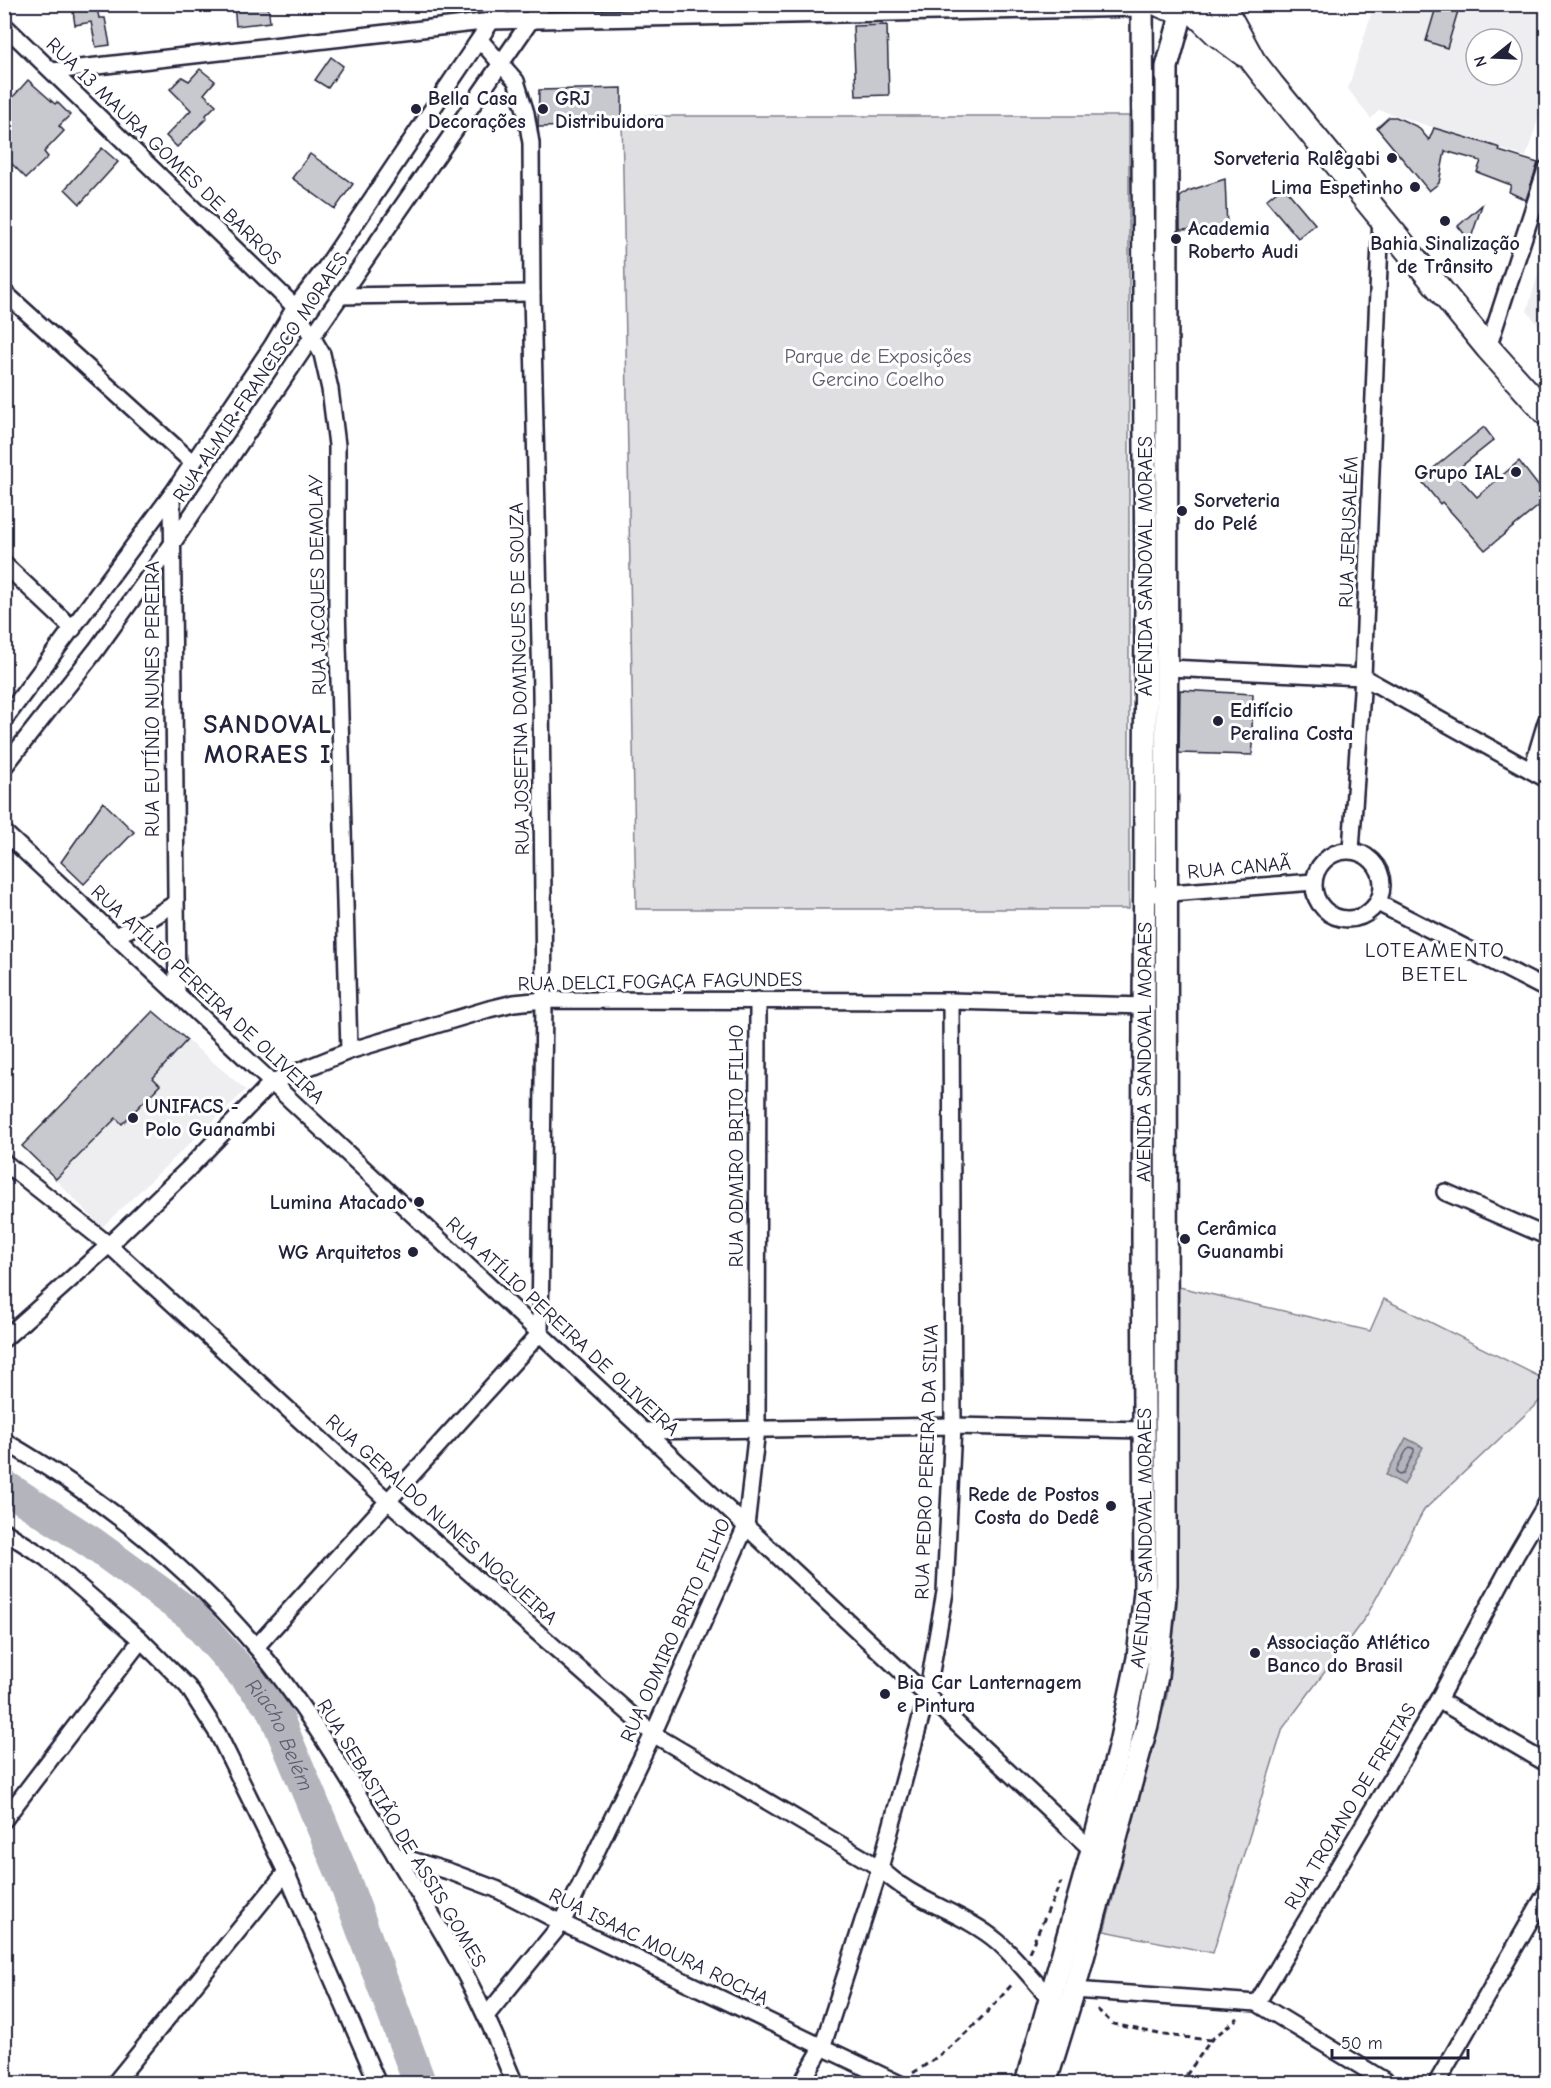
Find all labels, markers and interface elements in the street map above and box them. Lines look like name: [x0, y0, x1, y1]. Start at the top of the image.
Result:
north arrow: [1464, 27, 1524, 87]
street label: RUA 13 MAURA GOMES DE BARROS: [41, 33, 286, 270]
text: N: [1471, 54, 1491, 69]
place label: Bella Casa Decorações: [428, 87, 526, 133]
place label: GRJ Distribuidora: [555, 87, 664, 133]
marker: Bella Casa Decorações: [409, 102, 423, 116]
marker: GRJ Distribuidora: [536, 102, 550, 116]
place label: Sorveteria Ralêgabi: [1214, 147, 1380, 170]
marker: Sorveteria Ralêgabi: [1385, 151, 1399, 165]
place label: Lima Espetinho: [1271, 176, 1403, 199]
marker: Lima Espetinho: [1408, 180, 1422, 194]
marker: Bahia Sinalização de Trânsito: [1438, 214, 1452, 228]
place label: Academia Roberto Audi: [1188, 217, 1299, 263]
marker: Academia Roberto Audi: [1169, 232, 1183, 246]
place label: Bahia Sinalização de Trânsito: [1370, 232, 1520, 278]
street label: RUA ALMIR FRANCISCO MORAES: [168, 248, 353, 506]
park label: Parque de Exposições Gercino Coelho: [785, 345, 971, 391]
street label: AVENIDA SANDOVAL MORAES: [1134, 436, 1157, 696]
street label: RUA JERUSALÉM: [1334, 456, 1363, 608]
place label: Grupo IAL: [1414, 461, 1504, 484]
marker: Grupo IAL: [1509, 465, 1523, 479]
street label: RUA JACQUES DEMOLAY: [304, 474, 331, 696]
place label: Sorveteria do Pelé: [1194, 489, 1280, 535]
street label: RUA JOSEFINA DOMINGUES DE SOUZA: [505, 502, 534, 856]
marker: Sorveteria do Pelé: [1175, 504, 1189, 518]
street label: RUA EUTÍNIO NUNES PEREIRA: [141, 560, 164, 837]
place label: Edifício Peralina Costa: [1230, 699, 1353, 745]
district label: SANDOVAL MORAES I: [203, 710, 333, 770]
marker: Edifício Peralina Costa: [1211, 714, 1225, 728]
street label: RUA CANAÃ: [1186, 851, 1292, 883]
street label: RUA ATÍLIO PEREIRA DE OLIVEIRA: [86, 880, 329, 1109]
street label: AVENIDA SANDOVAL MORAES: [1132, 922, 1156, 1182]
district label: LOTEAMENTO BETEL: [1365, 938, 1505, 986]
street label: RUA DELCI FOGAÇA FAGUNDES: [517, 968, 803, 995]
street label: RUA ODMIRO BRITO FILHO: [725, 1025, 748, 1267]
place label: UNIFACS - Polo Guanambi: [145, 1095, 276, 1141]
marker: UNIFACS - Polo Guanambi: [126, 1111, 140, 1125]
place label: Lumina Atacado: [270, 1191, 407, 1214]
marker: Lumina Atacado: [412, 1195, 426, 1209]
street label: RUA ATÍLIO PEREIRA DE OLIVEIRA: [441, 1212, 684, 1441]
place label: Cerâmica Guanambi: [1197, 1217, 1284, 1263]
marker: Cerâmica Guanambi: [1178, 1232, 1192, 1246]
place label: WG Arquitetos: [278, 1241, 401, 1264]
marker: WG Arquitetos: [406, 1245, 420, 1259]
street label: RUA PEDRO PEREIRA DA SILVA: [910, 1323, 943, 1600]
street label: AVENIDA SANDOVAL MORAES: [1125, 1408, 1157, 1670]
street label: RUA GERALDO NUNES NOGUEIRA: [321, 1409, 562, 1630]
place label: Rede de Postos Costa do Dedê: [968, 1483, 1099, 1529]
marker: Rede de Postos Costa do Dedê: [1104, 1499, 1118, 1513]
street label: RUA ODMIRO BRITO FILHO: [616, 1515, 735, 1746]
place label: Associação Atlético Banco do Brasil: [1267, 1631, 1430, 1677]
marker: Associação Atlético Banco do Brasil: [1248, 1646, 1262, 1660]
place label: Bia Car Lanternagem e Pintura: [897, 1671, 1082, 1717]
water label: Riacho Belém: [241, 1674, 318, 1794]
marker: Bia Car Lanternagem e Pintura: [878, 1687, 892, 1701]
street label: RUA SEBASTIÃO DE ASSIS GOMES: [312, 1695, 491, 1972]
street label: RUA TROIANO DE FREITAS: [1280, 1699, 1421, 1914]
street label: RUA ISAAC MOURA ROCHA: [545, 1883, 773, 2010]
scale bar: [1332, 2022, 1468, 2060]
text: 50 m: [1341, 2033, 1383, 2054]

